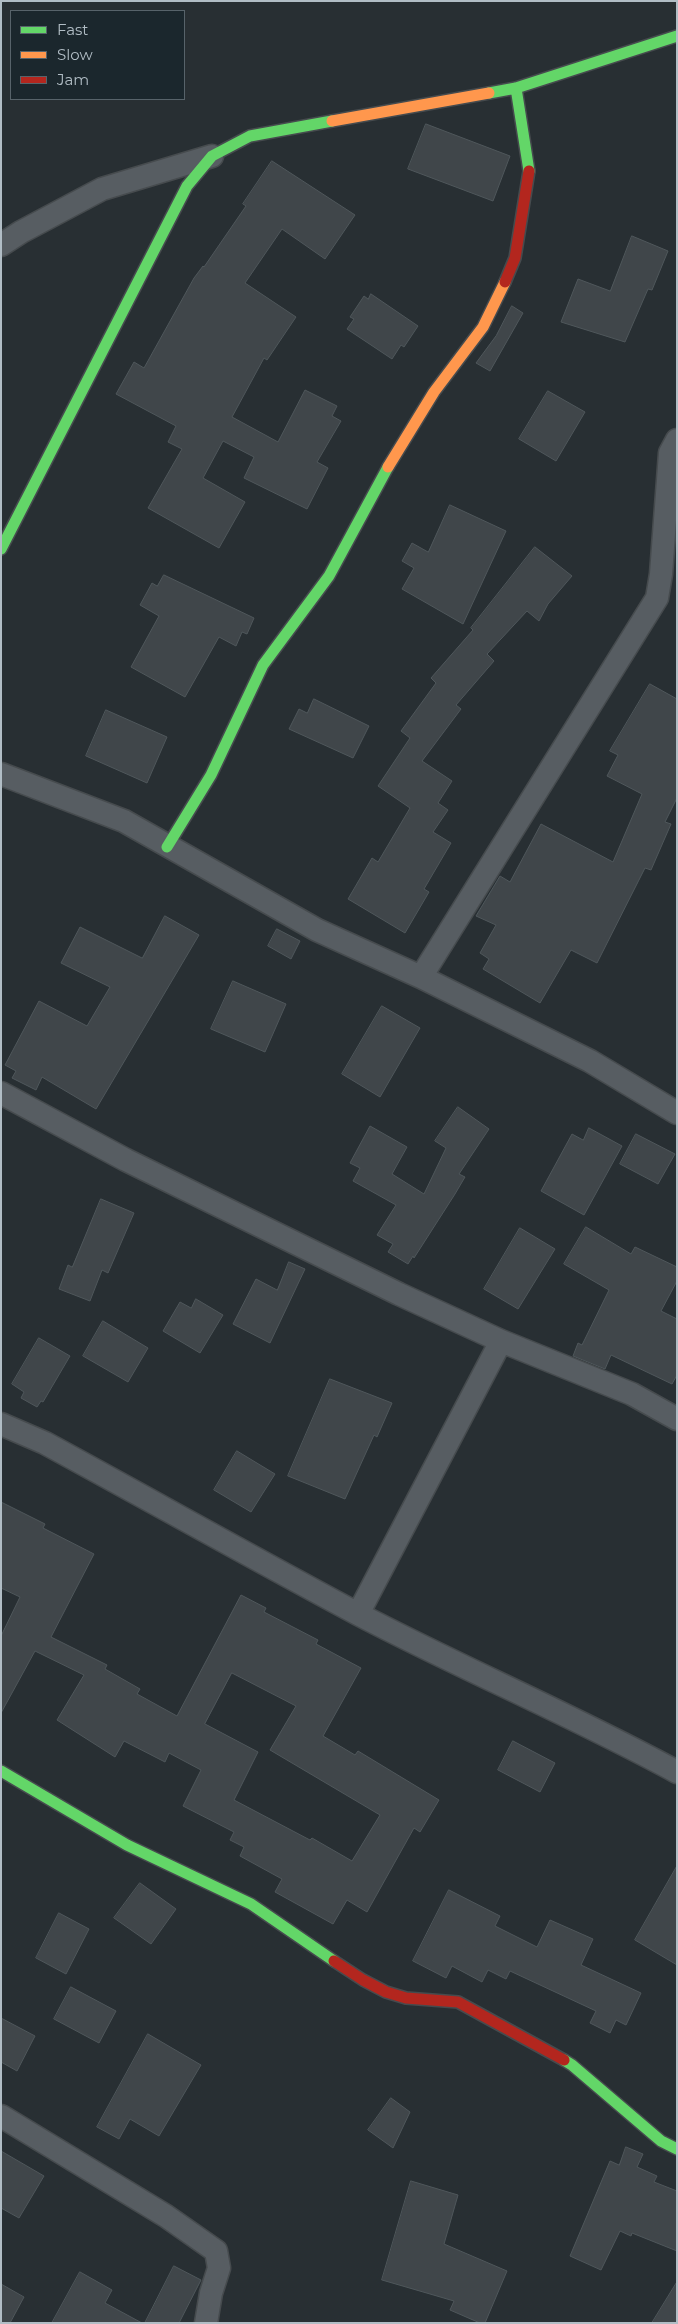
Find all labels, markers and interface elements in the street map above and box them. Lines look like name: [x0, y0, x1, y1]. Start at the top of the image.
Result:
legend: [10, 10, 185, 100]
text: Fast: [57, 20, 88, 39]
text: Slow: [57, 45, 93, 64]
text: Jam: [57, 70, 89, 89]

